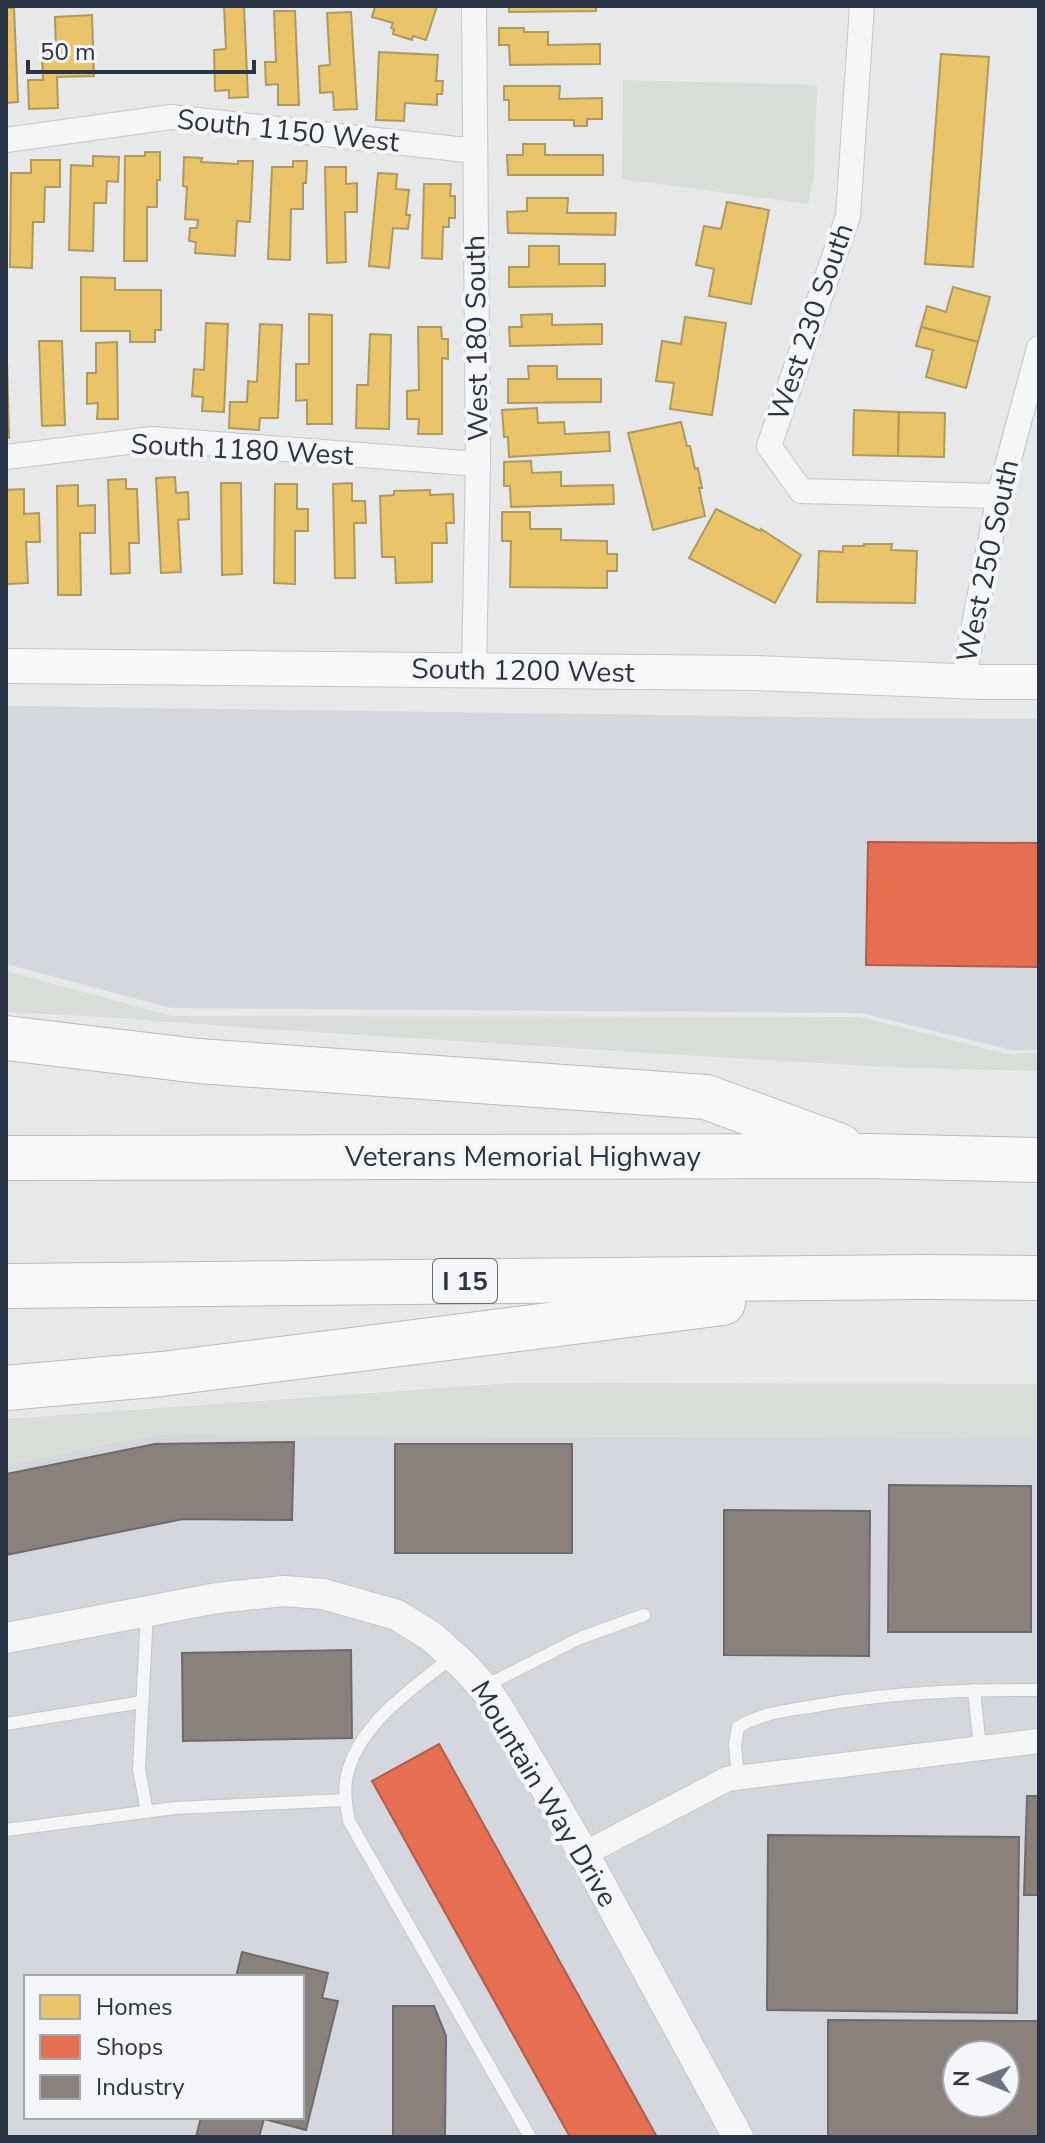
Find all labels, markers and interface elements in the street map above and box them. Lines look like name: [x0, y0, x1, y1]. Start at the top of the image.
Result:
scale bar: [28, 24, 254, 74]
text: 50 m: [40, 36, 96, 68]
street label: South 1150 West: [175, 100, 401, 162]
street label: West 230 South: [759, 218, 863, 426]
street label: West 180 South: [456, 235, 498, 441]
street label: South 1180 West: [130, 425, 355, 475]
street label: West 250 South: [948, 456, 1028, 666]
street label: South 1200 West: [411, 650, 635, 692]
street label: Veterans Memorial Highway: [344, 1138, 702, 1176]
road number: I 15: [433, 1259, 497, 1303]
street label: Mountain Way Drive: [461, 1674, 627, 1914]
legend: [24, 1975, 304, 2119]
text: Homes: [96, 1991, 172, 2023]
text: Shops: [96, 2031, 163, 2063]
north arrow: [941, 2039, 1021, 2119]
text: N: [947, 2070, 977, 2087]
text: Industry: [96, 2071, 185, 2103]

